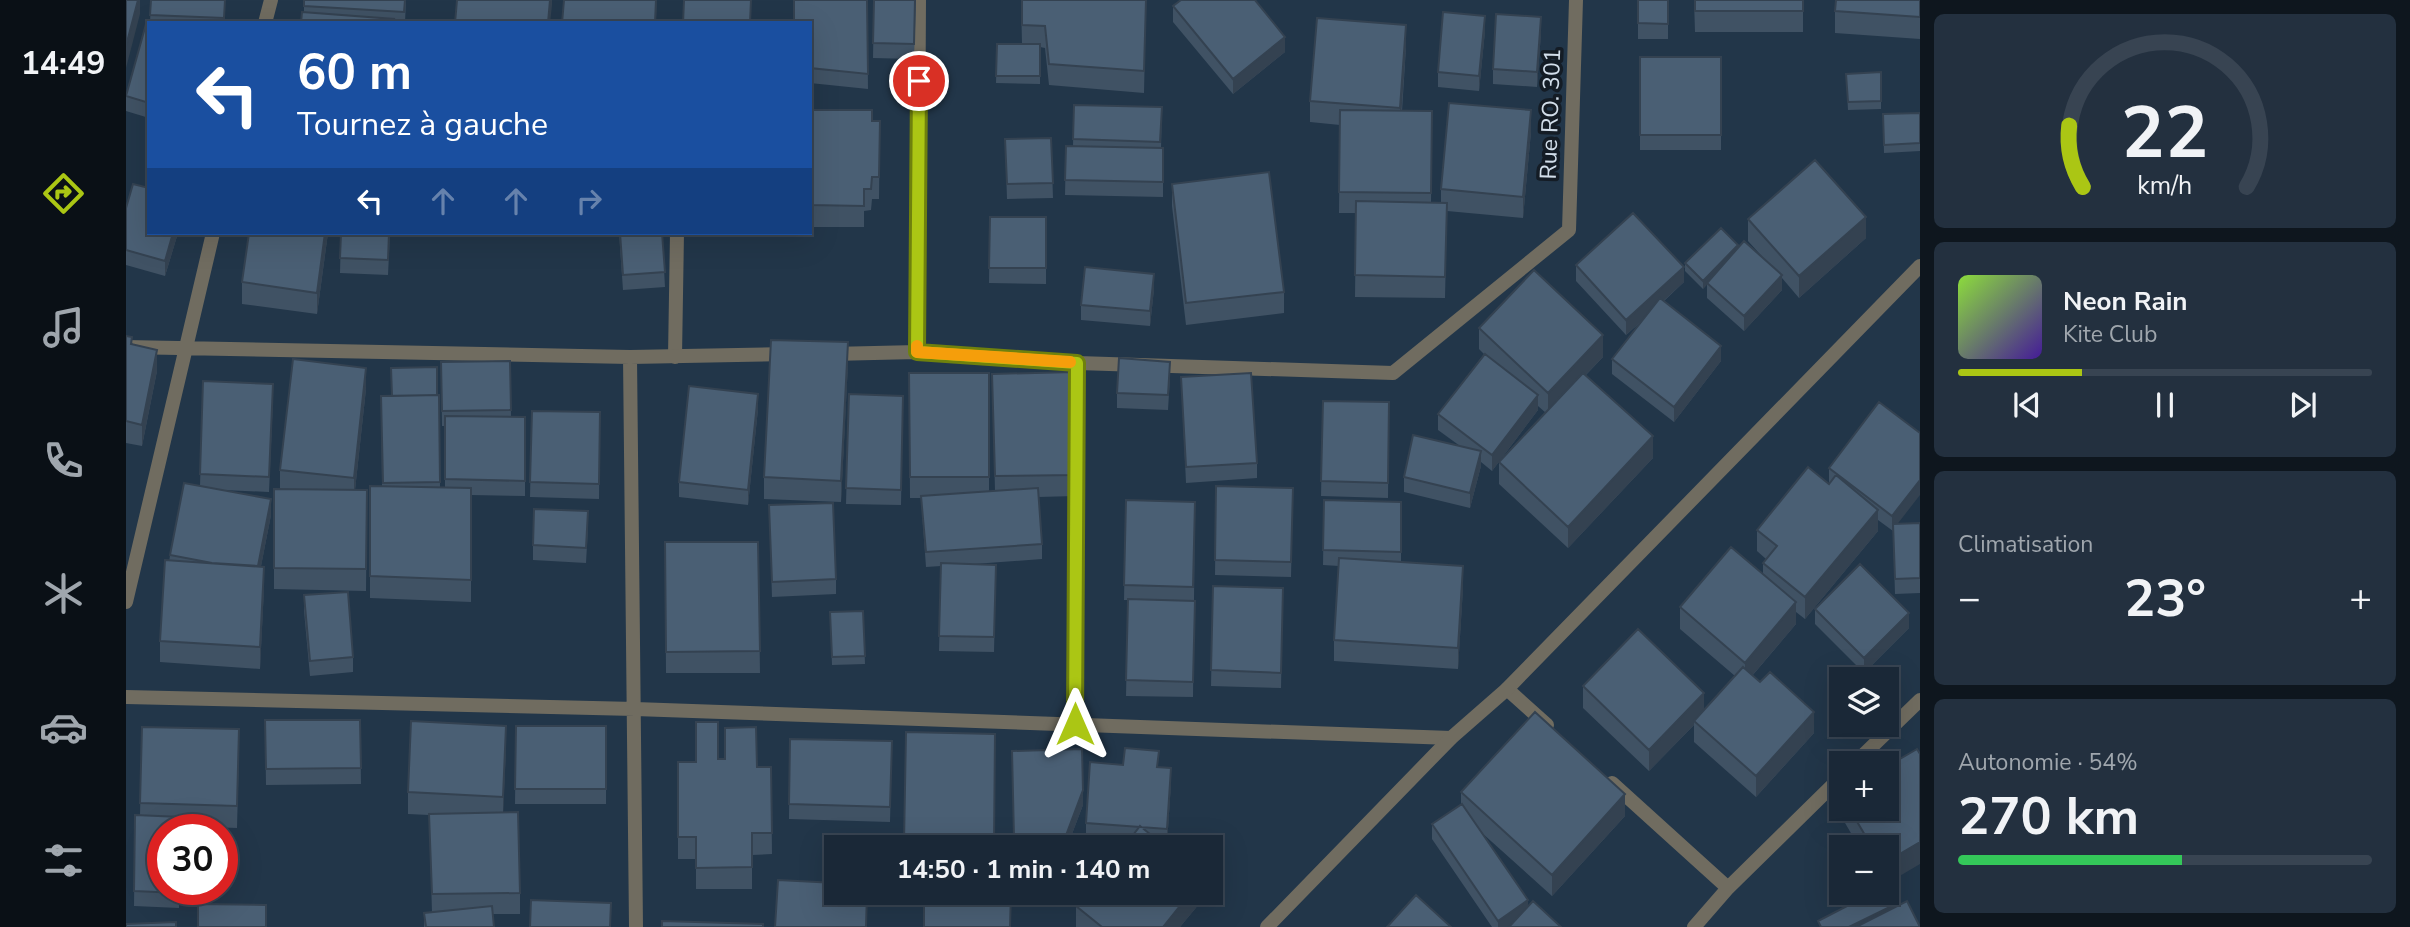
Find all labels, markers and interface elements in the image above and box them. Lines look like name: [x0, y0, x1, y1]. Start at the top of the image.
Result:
text: 60 m: [297, 39, 412, 106]
text: 14:49: [21, 42, 105, 85]
street label: Rue RO. 301: [1533, 48, 1568, 180]
icon: left: [182, 49, 273, 140]
pin: [889, 51, 949, 111]
icon: arrive: [900, 62, 938, 100]
text: 22: [2121, 84, 2209, 184]
text: Tournez à gauche: [297, 103, 548, 146]
icon: directions: [39, 169, 88, 218]
text: km/h: [2137, 169, 2193, 203]
icon: left: [351, 182, 389, 220]
icon: ahead: [424, 182, 462, 220]
icon: ahead: [497, 182, 535, 220]
icon: right: [570, 182, 608, 220]
text: Neon Rain: [2063, 284, 2188, 319]
icon: music: [39, 303, 88, 352]
text: Kite Club: [2063, 319, 2157, 350]
icon: previous: [2008, 386, 2046, 424]
icon: pause: [2146, 386, 2184, 424]
icon: next: [2284, 386, 2322, 424]
icon: phone: [39, 436, 88, 485]
text: Climatisation: [1958, 529, 2093, 560]
text: 23°: [2124, 563, 2206, 634]
icon: climate: [39, 569, 88, 618]
text: −: [1958, 573, 1981, 624]
text: +: [2349, 573, 2372, 624]
map controls: [1829, 667, 1899, 905]
button: layers: [1829, 667, 1899, 737]
position arrow: [1038, 687, 1112, 761]
icon: car: [39, 703, 88, 752]
text: Autonomie · 54%: [1958, 747, 2138, 778]
button: +: [1829, 751, 1899, 821]
text: 270 km: [1958, 781, 2139, 852]
speed limit sign: 30: [147, 814, 238, 905]
button: −: [1829, 835, 1899, 905]
icon: filters: [39, 836, 88, 885]
text: 14:50 · 1 min · 140 m: [897, 852, 1150, 887]

